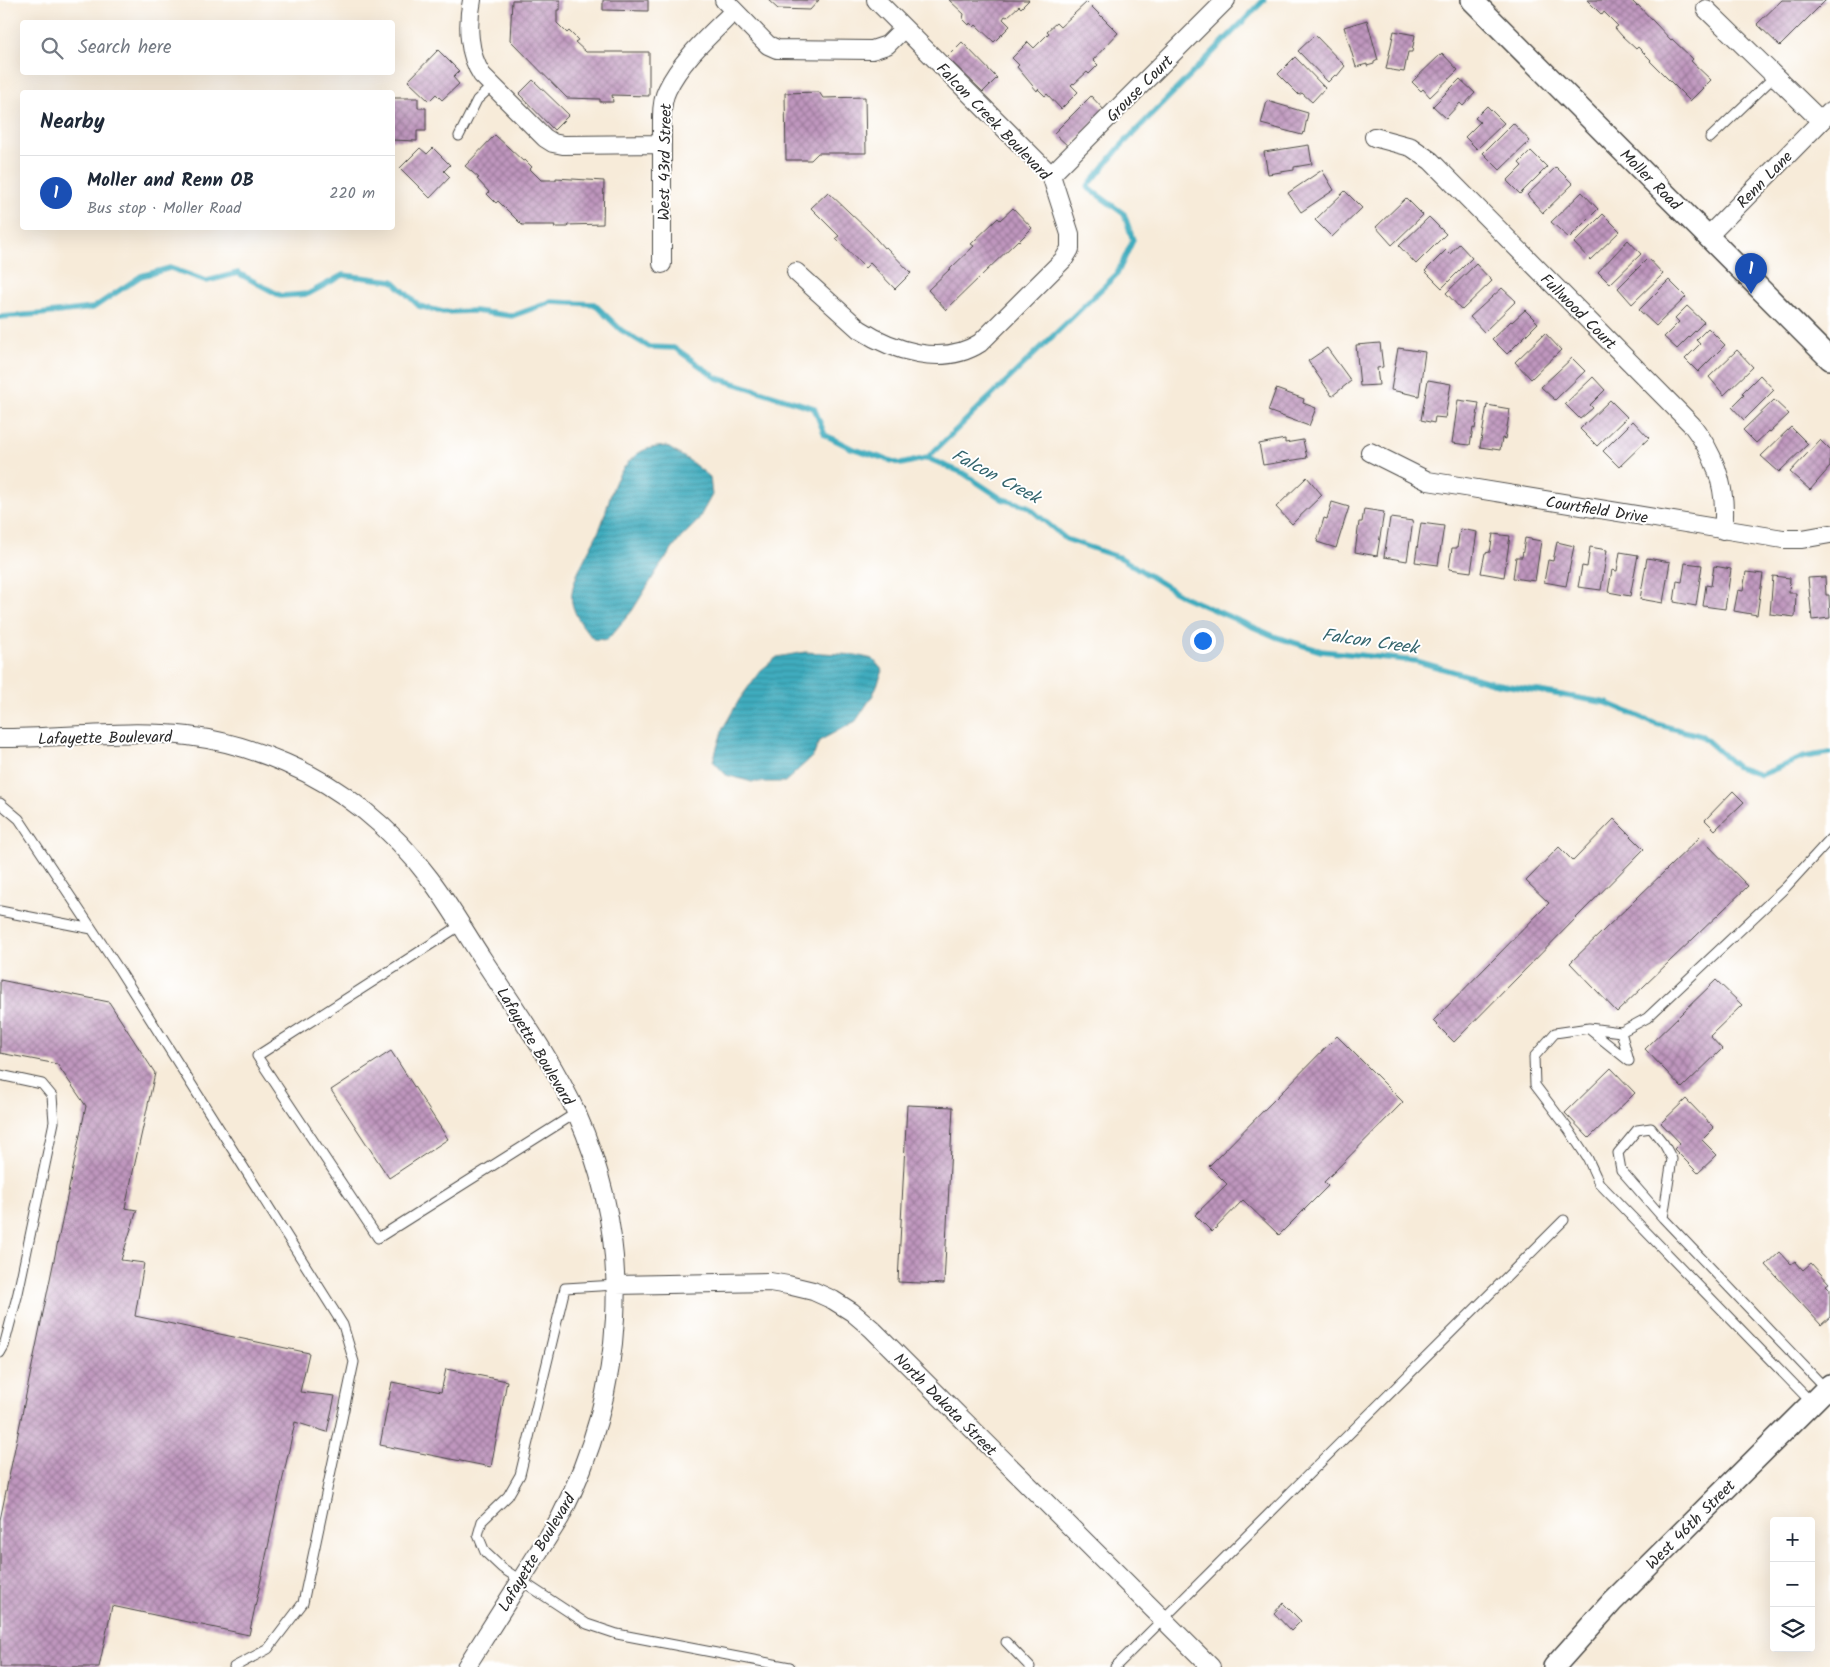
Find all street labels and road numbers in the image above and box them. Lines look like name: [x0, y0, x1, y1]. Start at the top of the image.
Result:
street label: Grouse Court: [1101, 49, 1180, 128]
street label: Falcon Creek Boulevard: [930, 57, 1057, 188]
street label: West 43rd Street: [652, 102, 679, 221]
street label: Moller Road: [1613, 143, 1687, 217]
street label: Renn Lane: [1731, 145, 1799, 215]
street label: Fullwood Court: [1534, 268, 1623, 357]
street label: Courtfield Drive: [1544, 490, 1650, 531]
street label: Lafayette Boulevard: [38, 725, 173, 752]
street label: Lafayette Boulevard: [489, 983, 581, 1112]
street label: North Dakota Street: [887, 1347, 1003, 1463]
street label: West 46th Street: [1640, 1474, 1742, 1576]
street label: Lafayette Boulevard: [492, 1488, 583, 1617]

